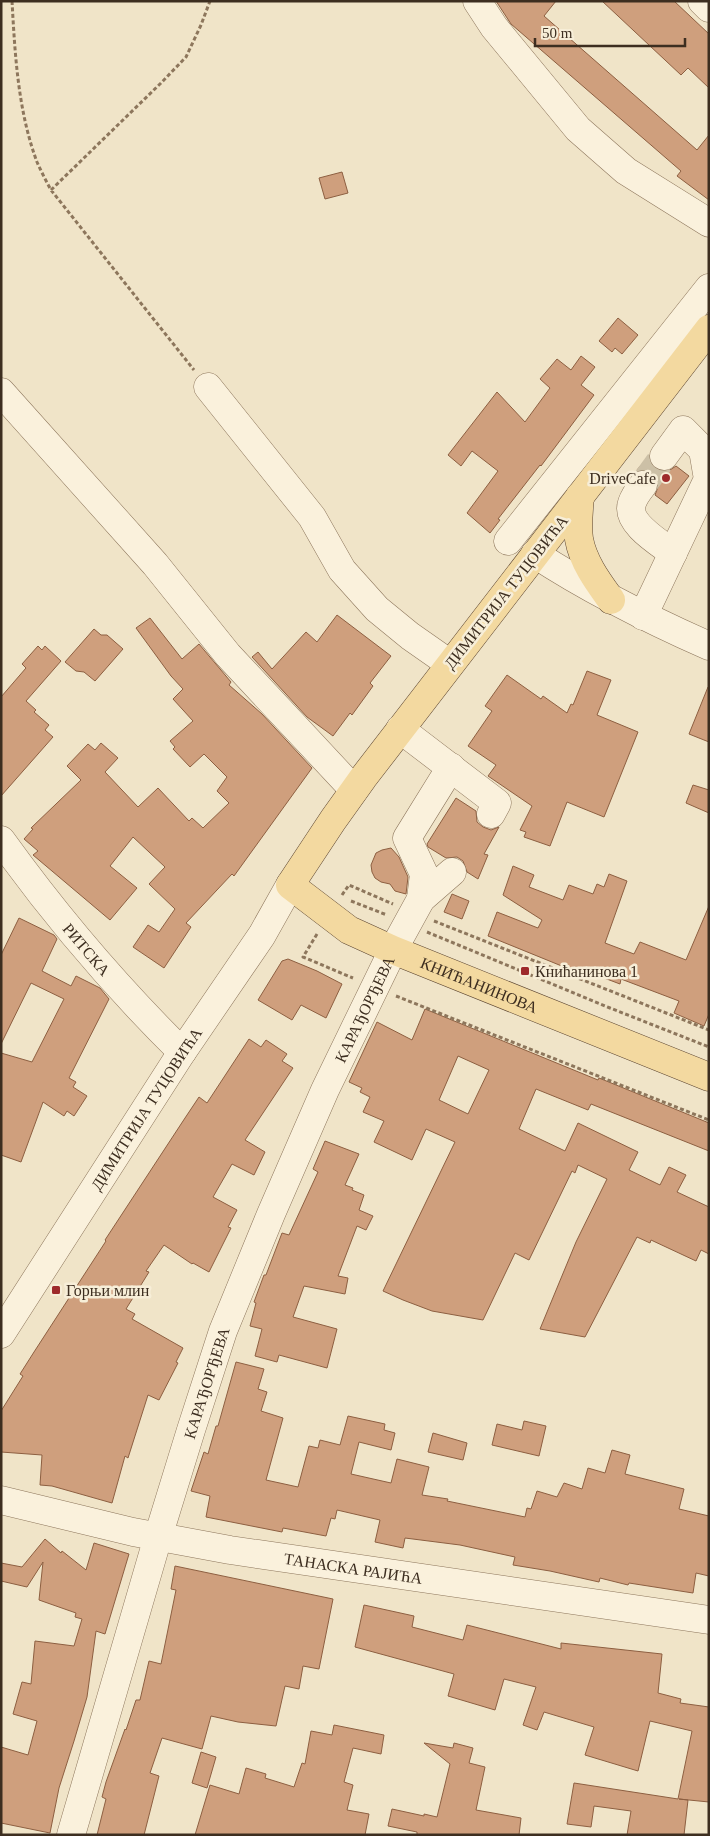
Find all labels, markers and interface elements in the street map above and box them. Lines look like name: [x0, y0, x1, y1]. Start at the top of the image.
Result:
scale bar: [535, 15, 685, 47]
text: 50 m: [542, 25, 573, 41]
place label: DriveCafe: [589, 470, 656, 487]
marker: DriveCafe: [660, 472, 672, 484]
street label: ДИМИТРИЈА ТУЦОВИЋА: [441, 512, 572, 673]
street label: РИТСКА: [60, 920, 114, 979]
street label: КАРАЂОРЂЕВА: [331, 953, 397, 1065]
street label: КНИЋАНИНОВА: [418, 954, 541, 1016]
place label: Книћанинова 1: [535, 963, 638, 980]
marker: Книћанинова 1: [519, 965, 531, 977]
street label: ДИМИТРИЈА ТУЦОВИЋА: [87, 1024, 205, 1194]
place label: Горњи млин: [66, 1282, 150, 1300]
marker: Горњи млин: [50, 1284, 62, 1296]
street label: КАРАЂОРЂЕВА: [180, 1325, 232, 1441]
street label: ТАНАСКА РАЈИЋА: [283, 1550, 424, 1587]

